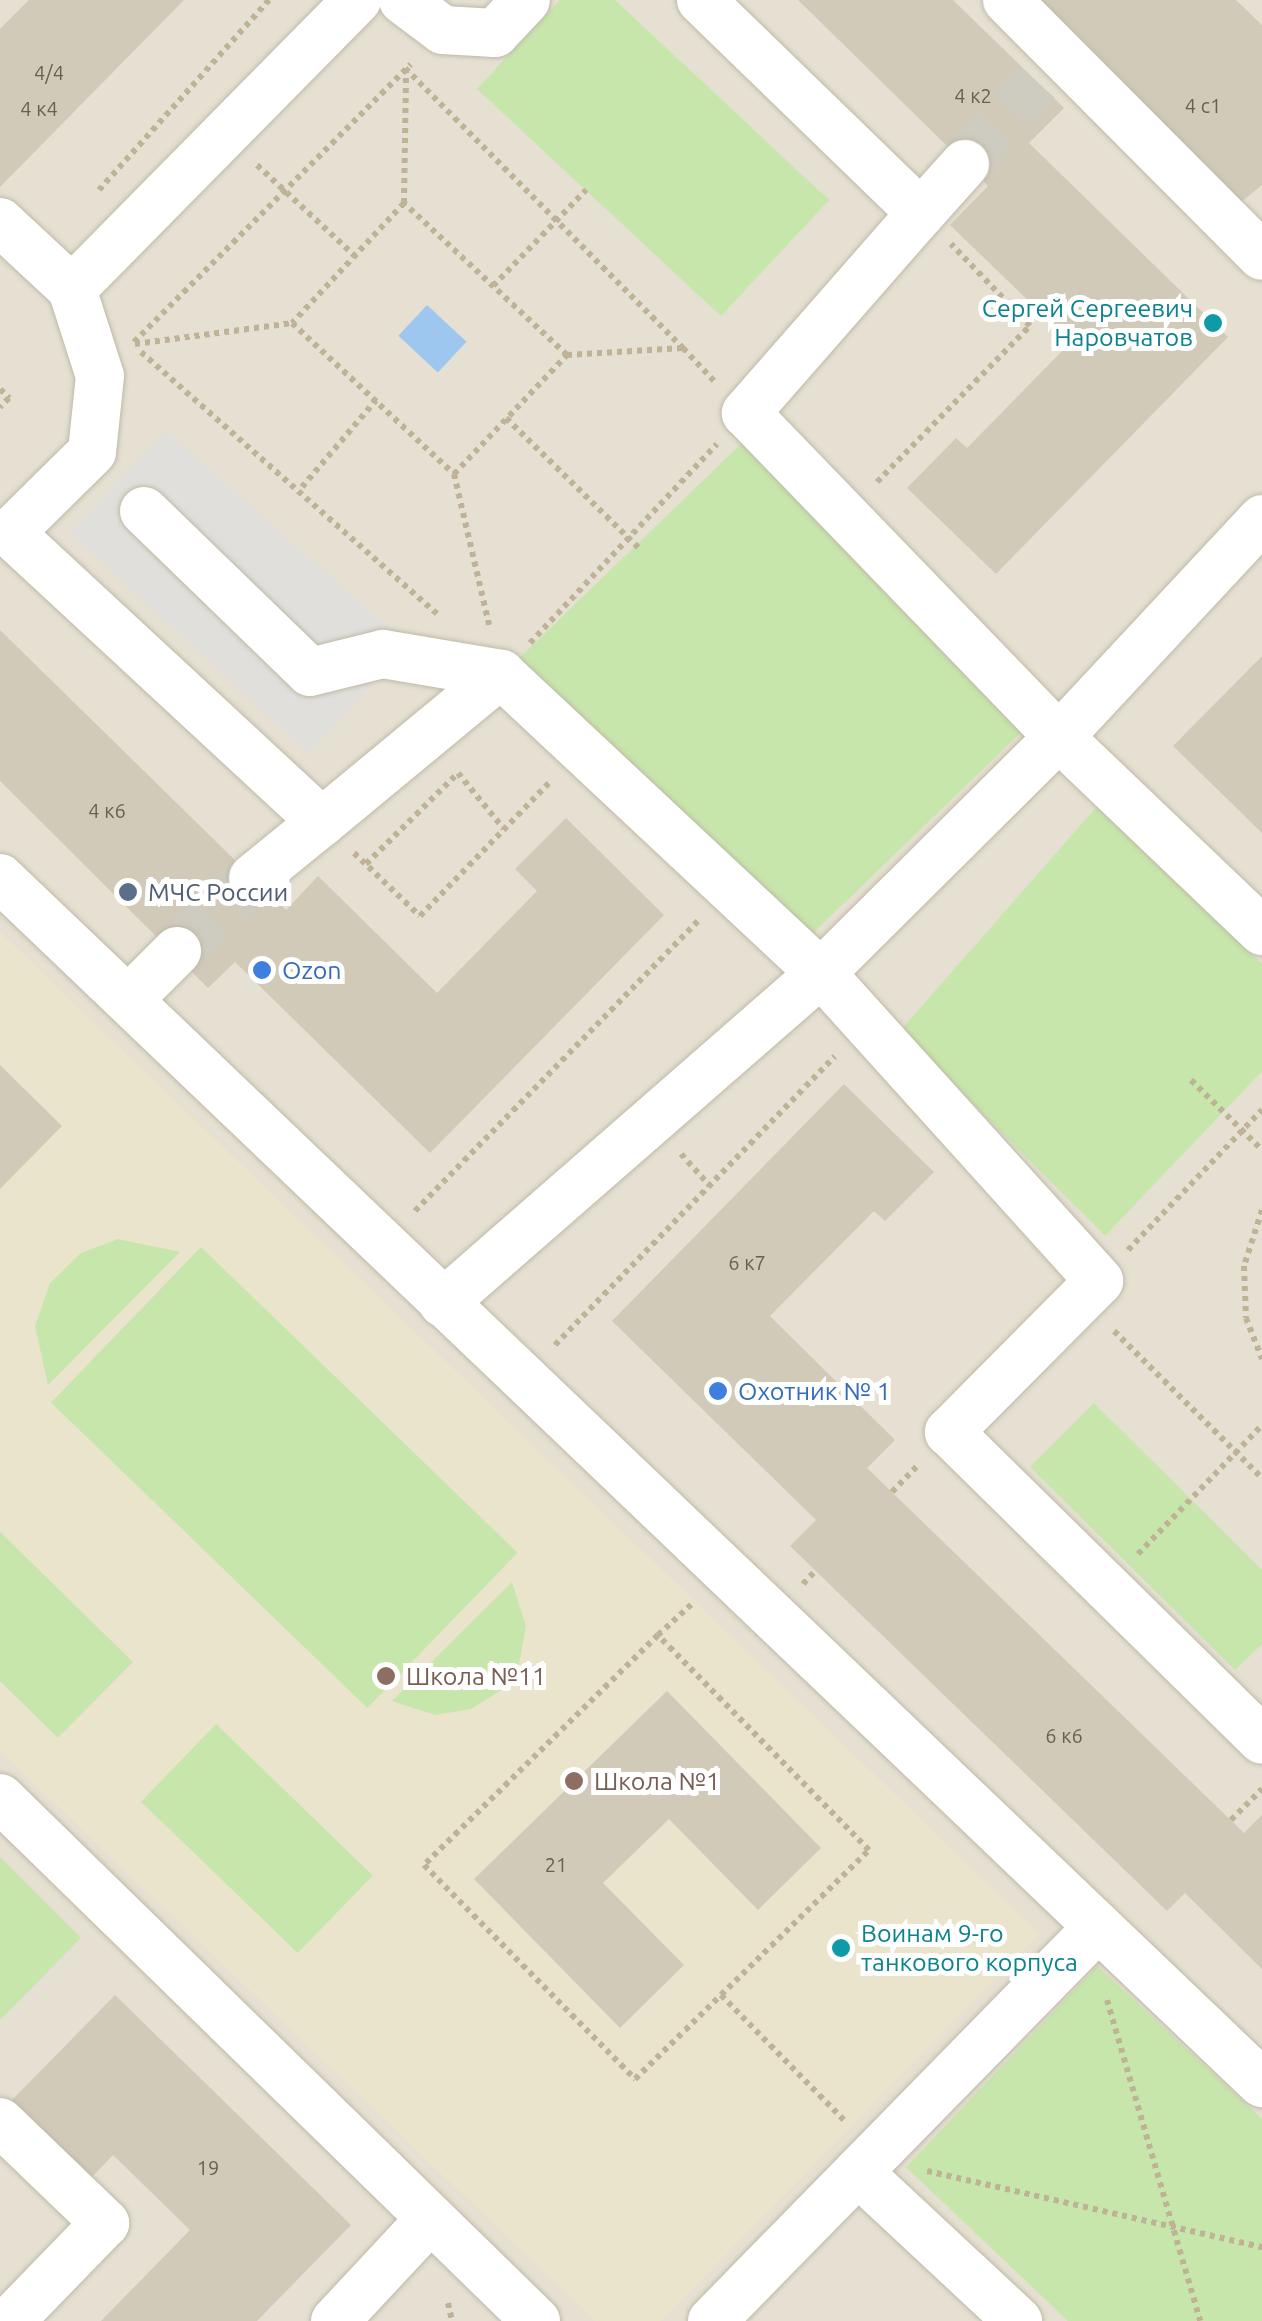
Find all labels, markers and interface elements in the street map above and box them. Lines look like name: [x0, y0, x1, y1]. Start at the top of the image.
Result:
house number: 4/4: [34, 60, 64, 84]
house number: 4 к2: [954, 83, 992, 107]
house number: 4 с1: [1185, 93, 1221, 117]
house number: 4 к4: [20, 96, 58, 120]
place label: Сергей Сергеевич Наровчатов: [982, 294, 1193, 353]
marker: Сергей Сергеевич Наровчатов: [1202, 312, 1224, 334]
house number: 4 к6: [88, 798, 126, 822]
place label: МЧС России: [148, 877, 288, 907]
marker: МЧС России: [117, 881, 139, 903]
place label: Ozon: [282, 955, 342, 985]
marker: Ozon: [251, 959, 273, 981]
house number: 6 к7: [728, 1250, 766, 1274]
place label: Охотник № 1: [738, 1376, 891, 1406]
marker: Охотник № 1: [707, 1380, 729, 1402]
place label: Школа №11: [406, 1661, 546, 1691]
marker: Школа №11: [375, 1665, 397, 1687]
house number: 6 к6: [1045, 1723, 1083, 1747]
place label: Школа №1: [594, 1766, 720, 1796]
marker: Школа №1: [563, 1770, 585, 1792]
house number: 21: [545, 1852, 567, 1876]
place label: Воинам 9-го танкового корпуса: [861, 1919, 1078, 1978]
marker: Воинам 9-го танкового корпуса: [830, 1937, 852, 1959]
house number: 19: [197, 2155, 219, 2179]

